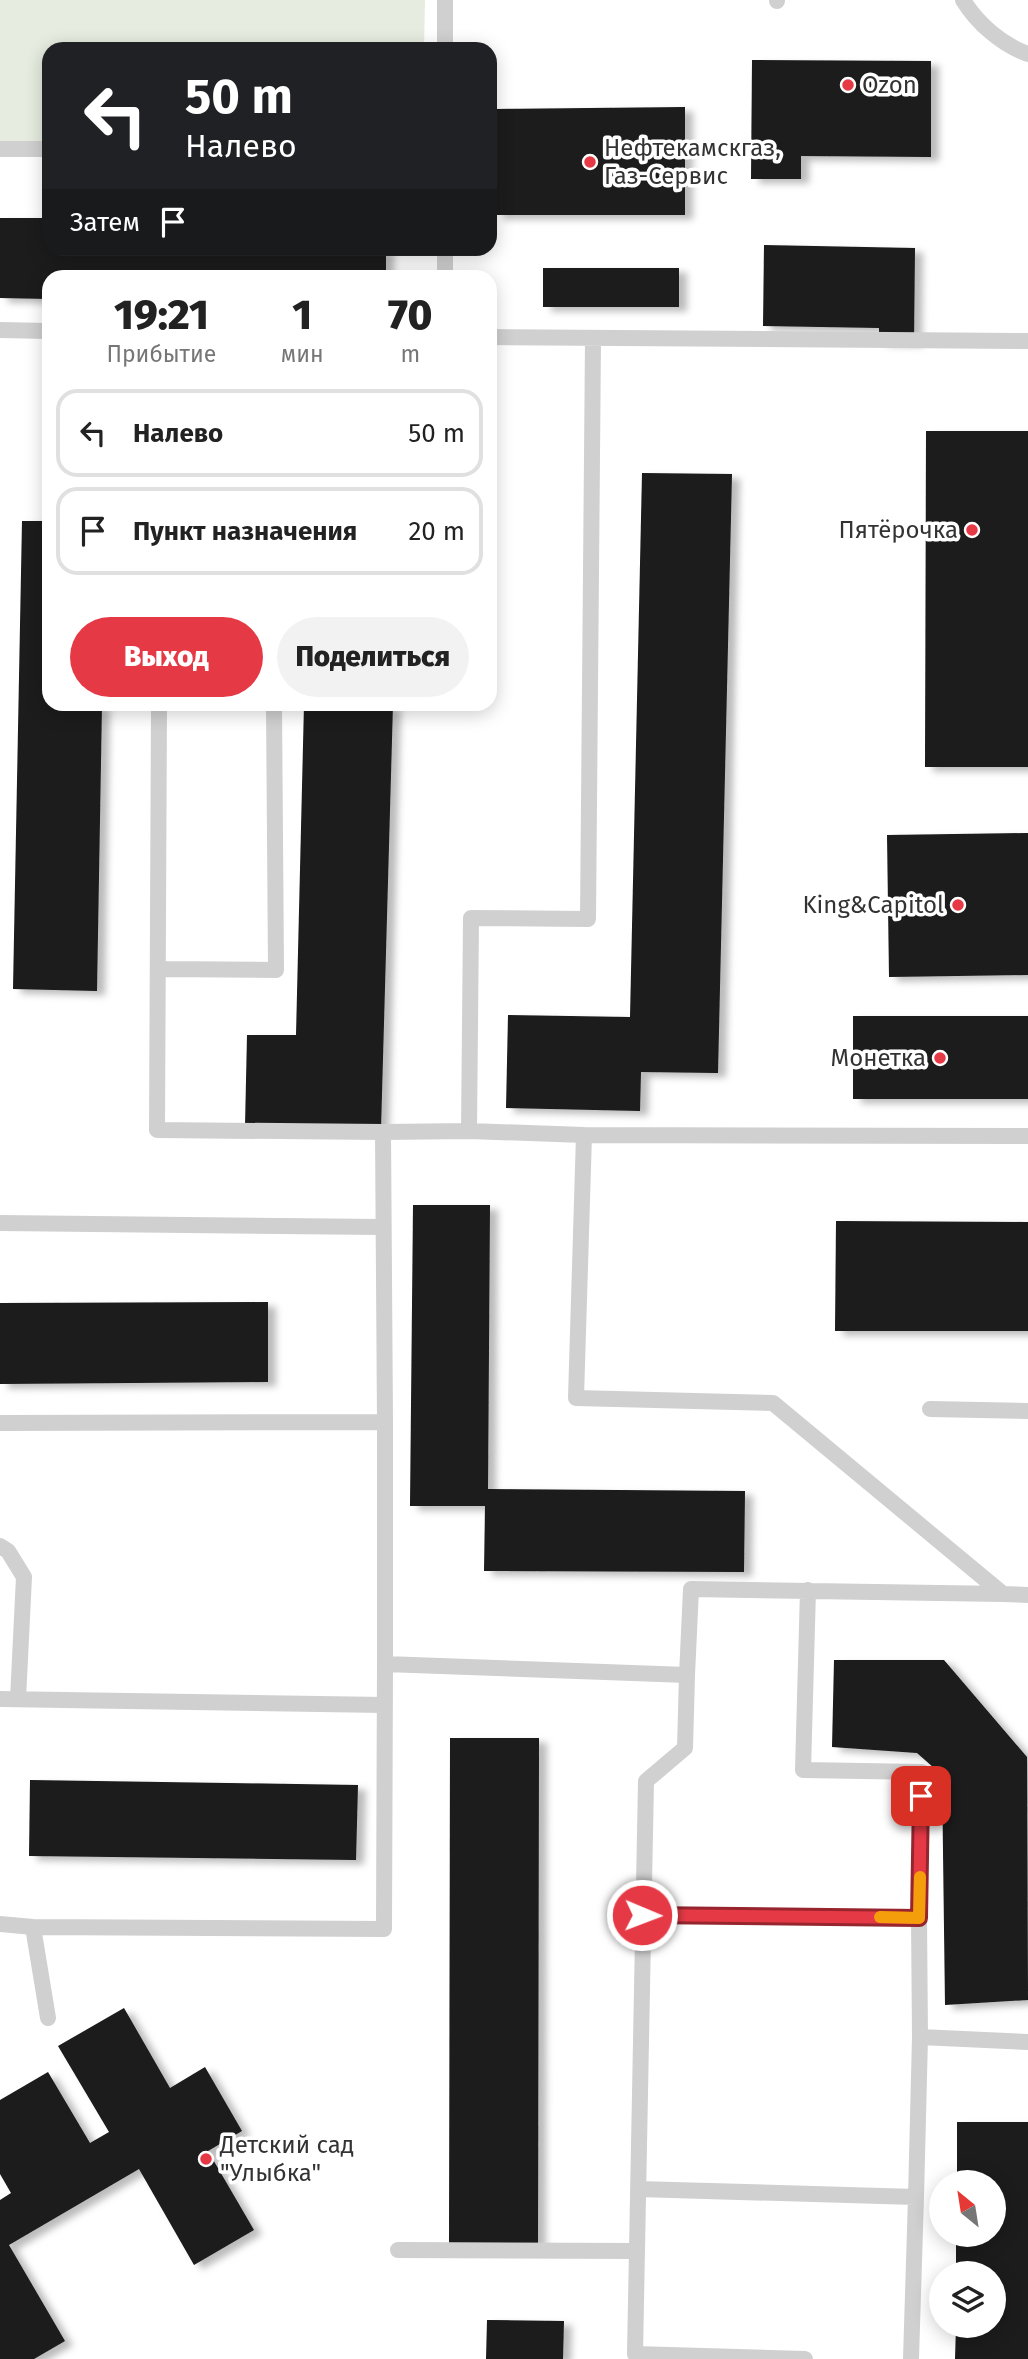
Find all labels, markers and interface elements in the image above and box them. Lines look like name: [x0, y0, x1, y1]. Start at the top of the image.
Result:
text: 50 m: [185, 67, 293, 126]
icon: left: [70, 70, 161, 161]
place label: Ozon: [862, 71, 917, 99]
marker: Ozon: [840, 77, 856, 93]
text: Налево: [185, 127, 297, 165]
place label: Нефтекамскгаз, Газ-Сервис: [604, 134, 781, 190]
marker: Нефтекамскгаз, Газ-Сервис: [582, 154, 598, 170]
icon: arrive: [154, 203, 192, 241]
text: Затем: [70, 207, 140, 238]
text: 19:21: [114, 290, 209, 340]
text: 1: [292, 290, 312, 340]
text: 70: [388, 290, 433, 340]
text: Прибытие: [106, 340, 216, 368]
text: мин: [281, 340, 324, 368]
text: m: [400, 340, 420, 368]
icon: left: [74, 414, 112, 452]
text: Налево: [133, 418, 223, 449]
text: 50 m: [408, 418, 465, 449]
icon: arrive: [74, 512, 112, 550]
text: Пункт назначения: [133, 516, 357, 547]
text: 20 m: [408, 516, 465, 547]
place label: Пятёрочка: [839, 516, 958, 544]
marker: Пятёрочка: [964, 522, 980, 538]
button: Выход: [70, 617, 263, 697]
button: Поделиться: [277, 617, 469, 697]
place label: King&Capitol: [802, 891, 944, 919]
marker: King&Capitol: [950, 897, 966, 913]
place label: Монетка: [831, 1044, 926, 1072]
marker: Монетка: [932, 1050, 948, 1066]
pin: [891, 1766, 951, 1826]
icon: arrive: [902, 1777, 940, 1815]
position arrow: [605, 1878, 679, 1952]
place label: Детский сад "Улыбка": [219, 2131, 354, 2187]
marker: Детский сад "Улыбка": [198, 2151, 214, 2167]
north arrow: [929, 2170, 1006, 2247]
map controls: [929, 2170, 1006, 2338]
button: layers: [929, 2261, 1006, 2338]

